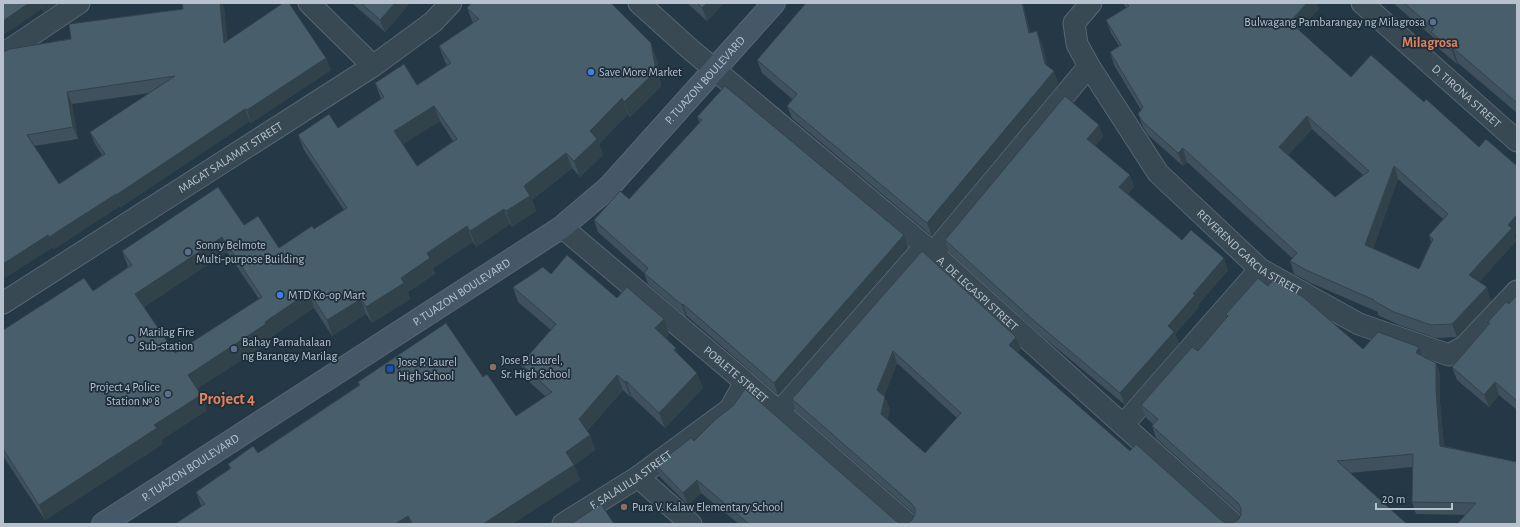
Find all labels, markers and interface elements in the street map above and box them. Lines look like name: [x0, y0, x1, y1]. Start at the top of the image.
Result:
place label: Bulwagang Pambarangay ng Milagrosa: [1244, 16, 1425, 29]
marker: Bulwagang Pambarangay ng Milagrosa: [1428, 17, 1438, 27]
street label: P. TUAZON BOULEVARD: [663, 34, 747, 126]
district label: Milagrosa: [1402, 36, 1458, 50]
street label: D. TIRONA STREET: [1430, 62, 1503, 130]
place label: Save More Market: [599, 66, 682, 78]
marker: Save More Market: [586, 67, 596, 77]
street label: MAGAT SALAMAT STREET: [176, 120, 285, 195]
street label: REVEREND GARCIA STREET: [1195, 207, 1303, 297]
place label: Sonny Belmote Multi-purpose Building: [196, 239, 304, 265]
marker: Sonny Belmote Multi-purpose Building: [183, 247, 193, 257]
street label: A. DE LEGASPI STREET: [935, 254, 1020, 333]
street label: P. TUAZON BOULEVARD: [411, 256, 513, 328]
place label: MTD Ko-op Mart: [288, 289, 366, 301]
marker: MTD Ko-op Mart: [275, 290, 285, 300]
place label: Marilag Fire Sub-station: [139, 326, 194, 352]
marker: Marilag Fire Sub-station: [126, 334, 136, 344]
place label: Bahay Pamahalaan ng Barangay Marilag: [242, 336, 337, 363]
marker: Bahay Pamahalaan ng Barangay Marilag: [229, 344, 239, 354]
street label: POBLETE STREET: [701, 344, 770, 405]
place label: Jose P. Laurel, Sr. High School: [501, 354, 570, 380]
place label: Jose P. Laurel High School: [398, 356, 457, 382]
marker: Jose P. Laurel, Sr. High School: [488, 362, 498, 372]
marker: Jose P. Laurel High School: [385, 364, 395, 374]
place label: Project 4 Police Station № 8: [90, 381, 160, 407]
marker: Project 4 Police Station № 8: [163, 389, 173, 399]
district label: Project 4: [199, 391, 255, 408]
street label: P. TUAZON BOULEVARD: [139, 432, 241, 503]
street label: F. SALALILLA STREET: [588, 448, 674, 512]
scale bar: [1376, 485, 1452, 511]
text: 20 m: [1382, 493, 1405, 505]
place label: Pura V. Kalaw Elementary School: [632, 501, 783, 514]
marker: Pura V. Kalaw Elementary School: [619, 502, 629, 512]

